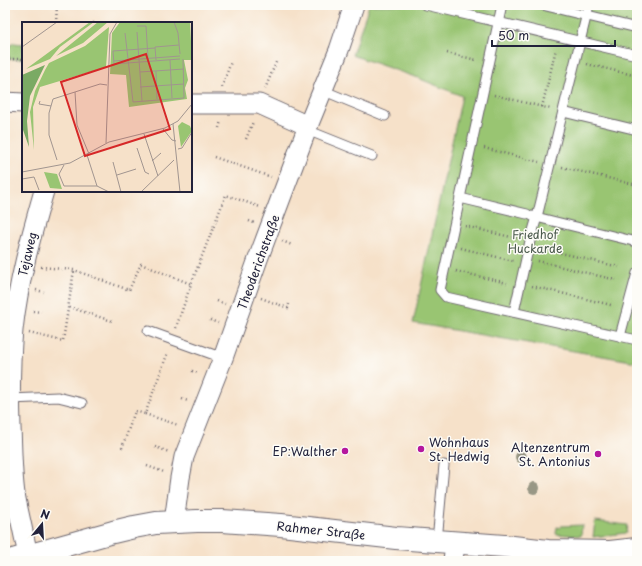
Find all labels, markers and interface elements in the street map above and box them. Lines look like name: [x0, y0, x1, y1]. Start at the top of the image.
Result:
inset map: [22, 22, 192, 192]
scale bar: [492, 22, 615, 48]
text: 50 m: [498, 26, 529, 44]
street label: Theoderichstraße: [232, 212, 284, 312]
park label: Friedhof Huckarde: [508, 225, 562, 257]
street label: Tejaweg: [13, 230, 41, 278]
place label: Wohnhaus St. Hedwig: [429, 433, 490, 465]
place label: Altenzentrum St. Antonius: [511, 438, 590, 470]
place label: EP:Walther: [272, 442, 337, 460]
marker: Wohnhaus St. Hedwig: [416, 444, 426, 454]
marker: EP:Walther: [340, 446, 350, 456]
marker: Altenzentrum St. Antonius: [593, 449, 603, 459]
north arrow: [22, 504, 62, 544]
text: N: [38, 505, 52, 524]
street label: Rahmer Straße: [276, 516, 366, 544]

